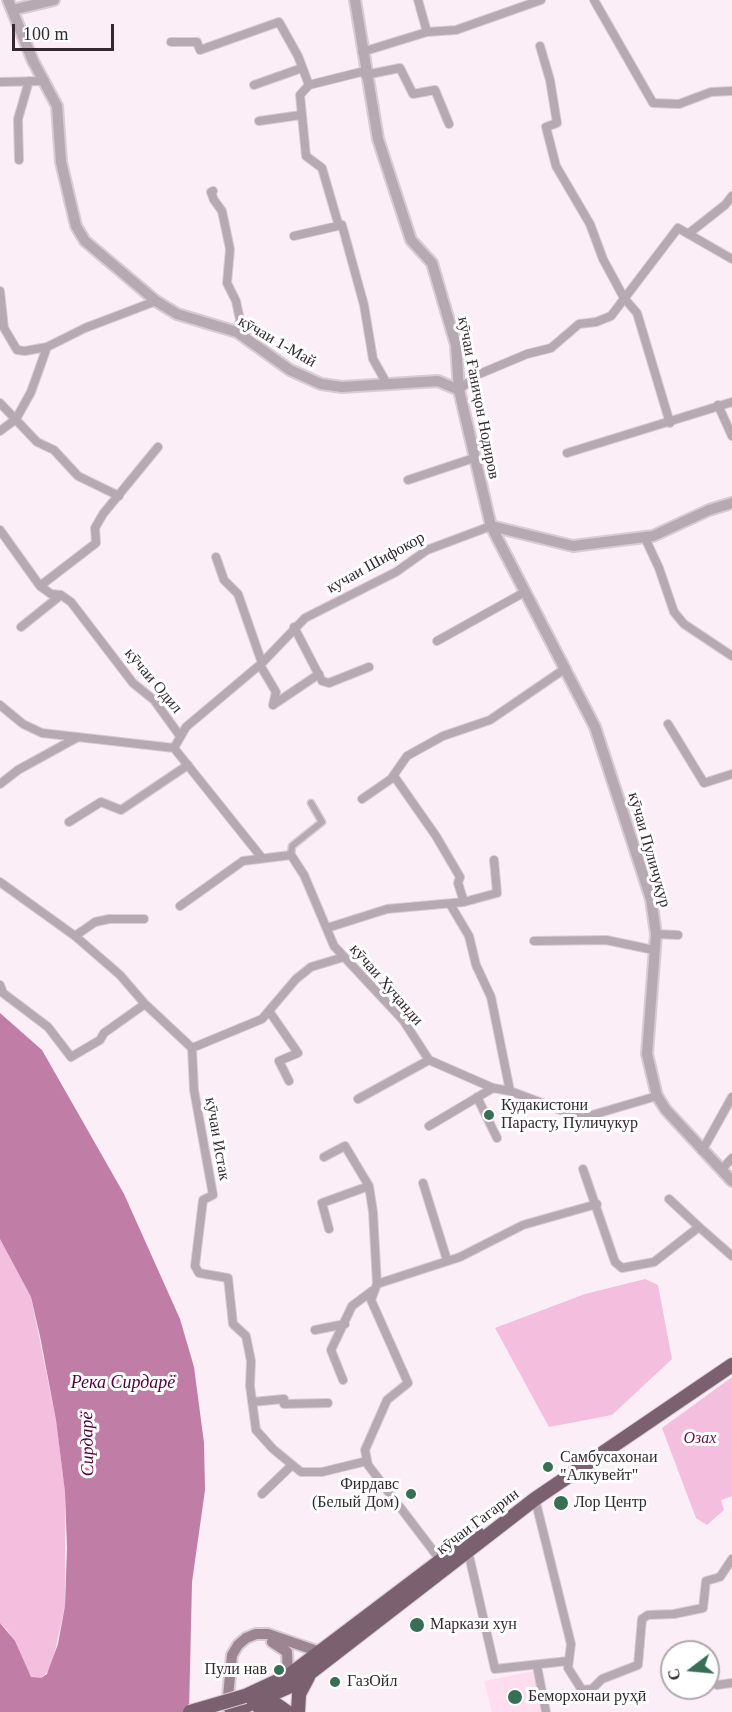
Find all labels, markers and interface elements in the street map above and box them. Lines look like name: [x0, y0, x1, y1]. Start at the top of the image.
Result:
scale bar: [15, 12, 117, 50]
text: 100 m: [23, 24, 69, 44]
street label: кӯчаи 1-Май: [235, 312, 319, 372]
street label: кӯчаи Ғаниҷон Нодиров: [453, 315, 503, 481]
street label: кучаи Шифокор: [324, 528, 428, 598]
street label: кӯчаи Одил: [120, 644, 186, 718]
street label: кӯчаи Пуличуқур: [623, 790, 675, 910]
street label: кӯчаи Хуҷанди: [345, 940, 427, 1030]
street label: кӯчаи Истак: [200, 1096, 234, 1182]
place label: Кудакистони Парасту, Пуличукур: [501, 1096, 638, 1134]
marker: Кудакистони Парасту, Пуличукур: [482, 1108, 496, 1122]
water label: Река Сирдарё: [71, 1372, 175, 1394]
water label: Сирдарё: [77, 1411, 99, 1477]
park label: Озах: [684, 1429, 716, 1449]
place label: Самбусахонаи "Алкувейт": [560, 1448, 657, 1486]
marker: Самбусахонаи "Алкувейт": [541, 1460, 555, 1474]
place label: Фирдавс (Белый Дом): [312, 1475, 399, 1513]
street label: кӯчаи Гагарин: [433, 1485, 523, 1559]
marker: Фирдавс (Белый Дом): [404, 1487, 418, 1501]
place label: Лор Центр: [574, 1493, 647, 1513]
marker: Лор Центр: [552, 1494, 570, 1512]
place label: Маркази хун: [430, 1615, 517, 1635]
marker: Маркази хун: [408, 1616, 426, 1634]
north arrow: [660, 1640, 720, 1700]
place label: Пули нав: [204, 1660, 267, 1680]
marker: Пули нав: [272, 1663, 286, 1677]
text: С: [664, 1667, 684, 1682]
place label: ГазОйл: [347, 1672, 397, 1692]
marker: ГазОйл: [328, 1675, 342, 1689]
place label: Беморхонаи руҳӣ: [528, 1687, 646, 1707]
marker: Беморхонаи руҳӣ: [506, 1688, 524, 1706]

